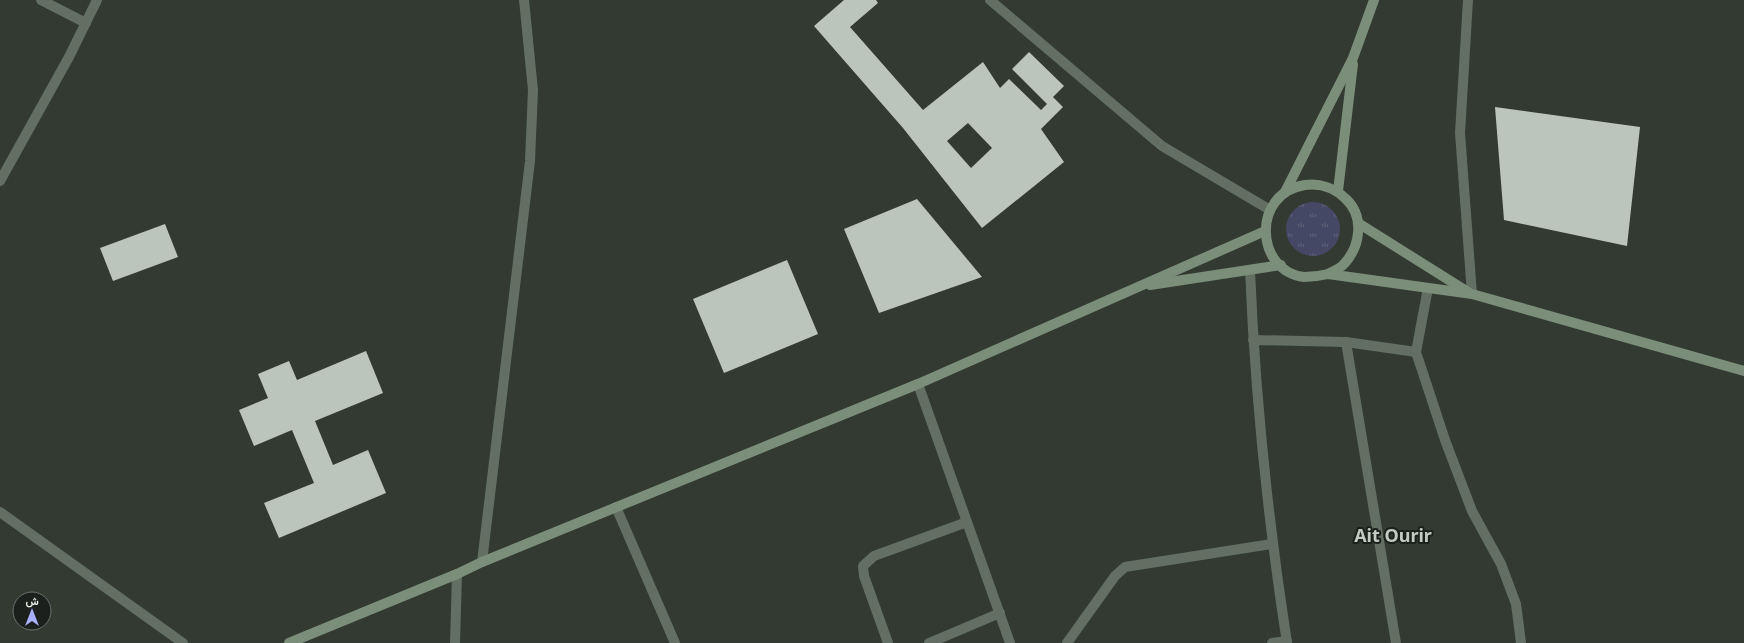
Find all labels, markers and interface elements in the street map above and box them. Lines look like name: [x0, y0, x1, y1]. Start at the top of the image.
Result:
district label: Ait Ourir: [1354, 523, 1432, 547]
north arrow: [12, 591, 52, 631]
text: ش: [25, 593, 39, 608]

